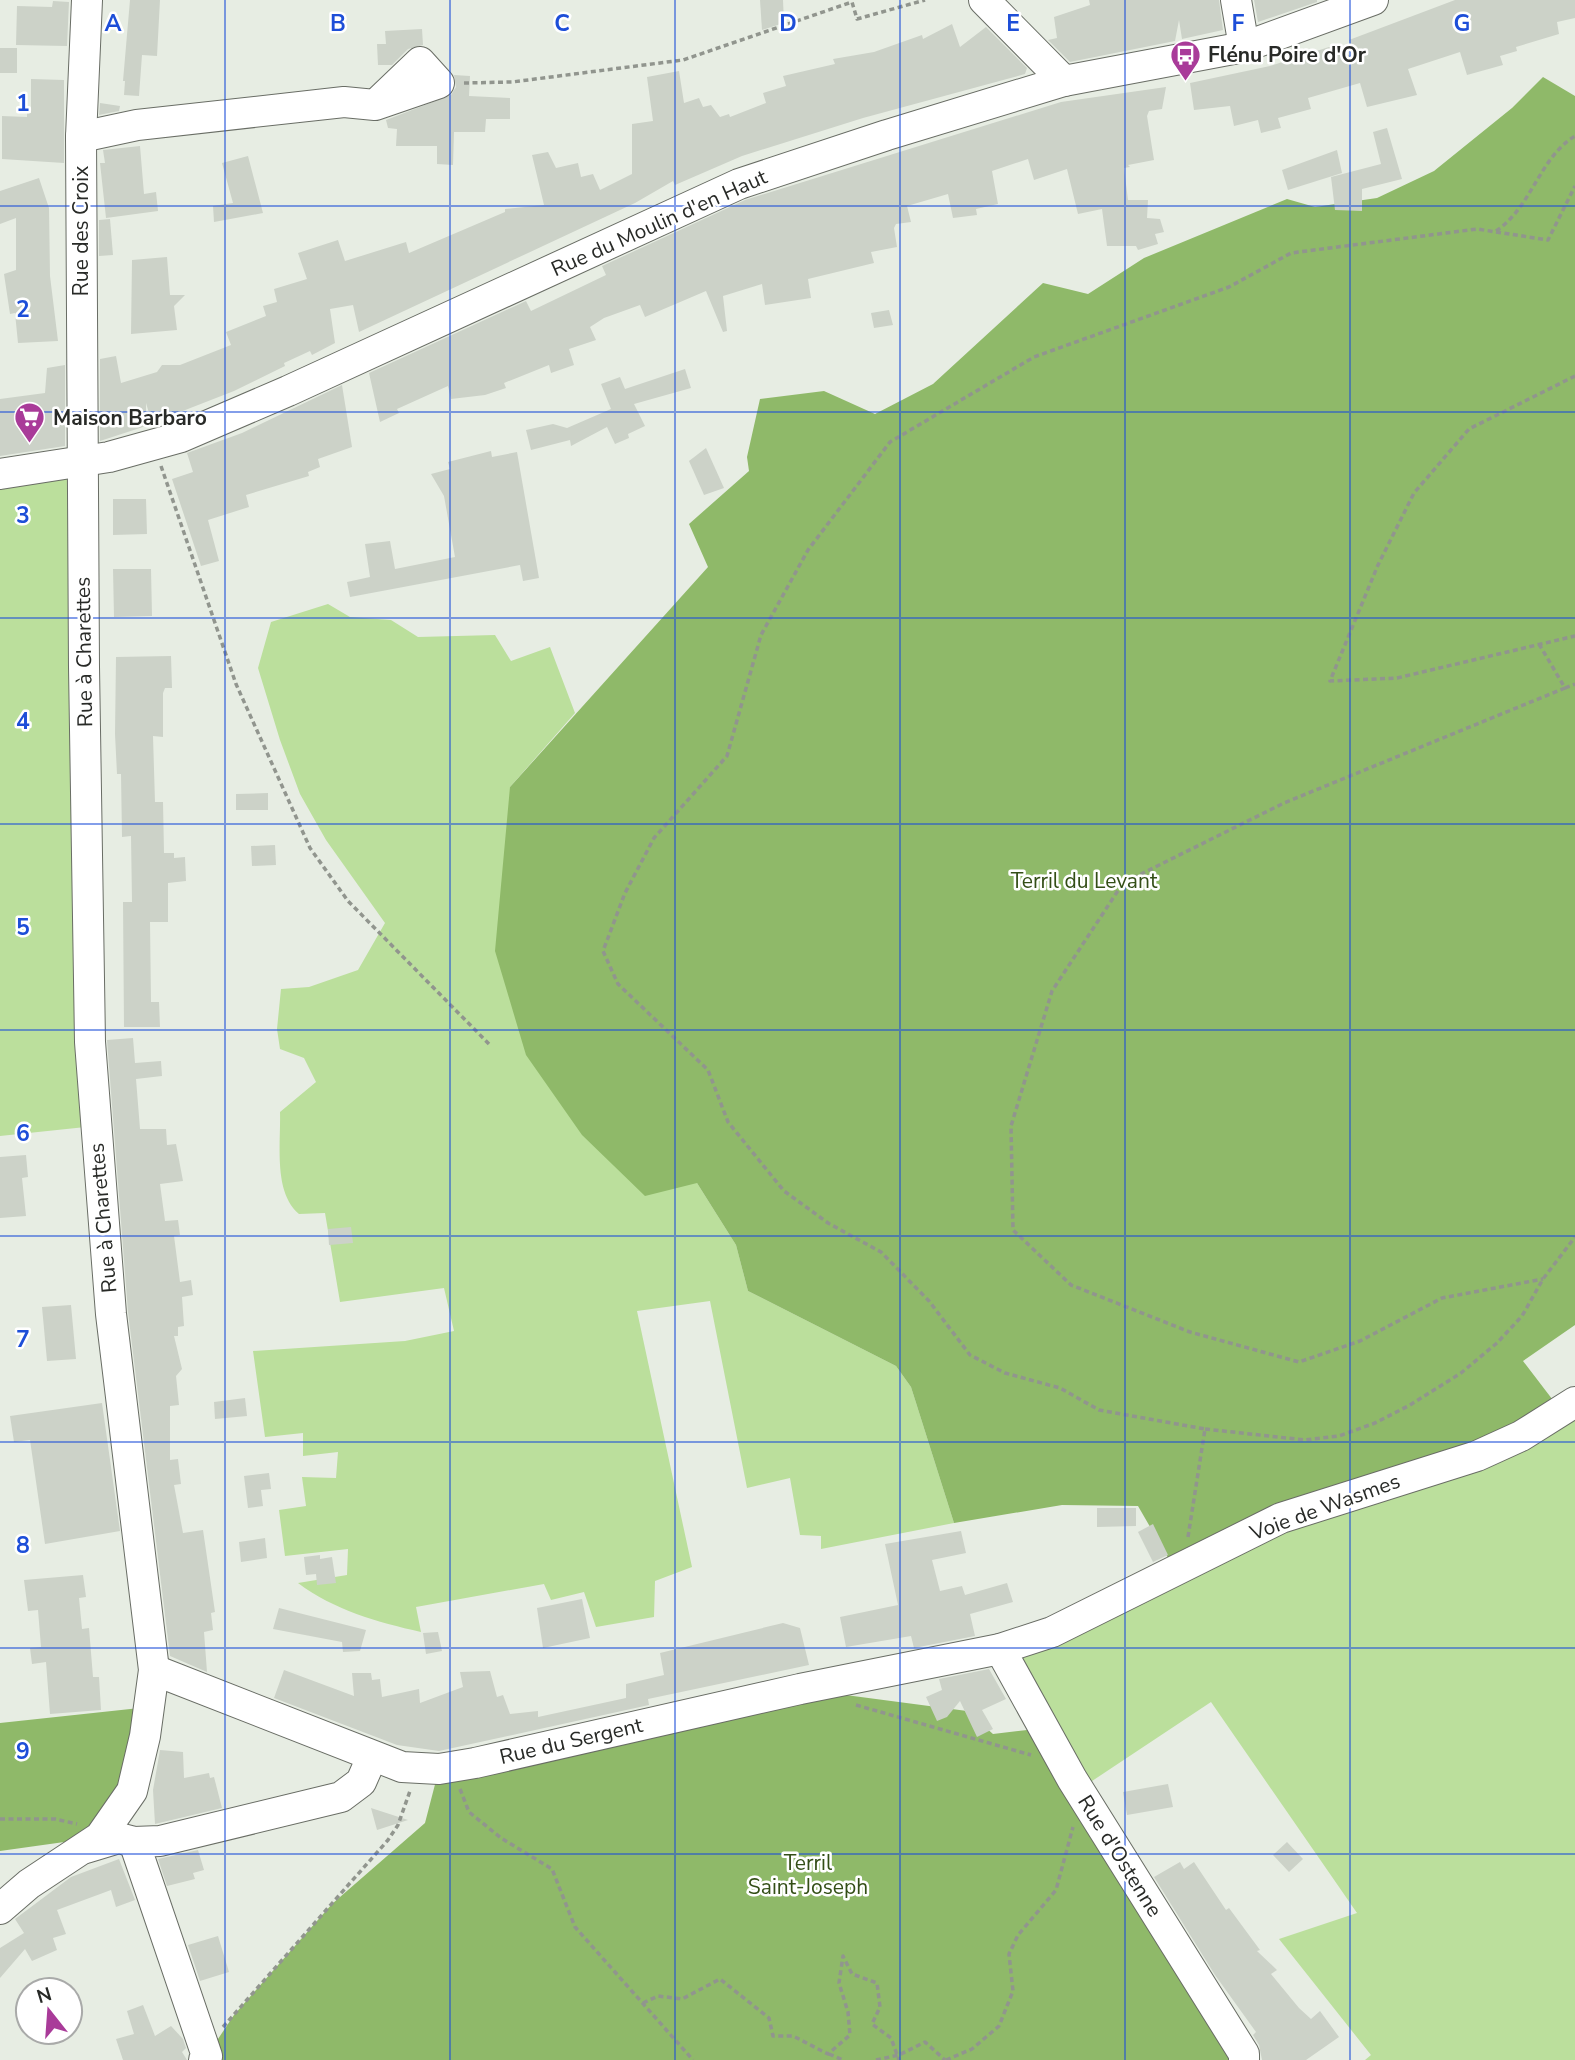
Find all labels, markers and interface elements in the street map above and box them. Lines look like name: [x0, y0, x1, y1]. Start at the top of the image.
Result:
text: A: [104, 8, 122, 39]
text: B: [330, 8, 346, 39]
text: C: [554, 8, 570, 39]
text: D: [779, 8, 797, 39]
text: E: [1006, 8, 1020, 39]
text: F: [1232, 8, 1245, 39]
text: G: [1454, 8, 1470, 39]
bus stop icon: Flénu Poire d'Or: [1168, 38, 1202, 82]
place label: Flénu Poire d'Or: [1208, 41, 1367, 69]
text: 1: [16, 88, 30, 119]
street label: Rue du Moulin d'en Haut: [547, 163, 772, 283]
street label: Rue des Croix: [67, 166, 95, 296]
text: 2: [16, 294, 30, 325]
supermarket icon: Maison Barbaro: [13, 401, 47, 445]
place label: Maison Barbaro: [53, 404, 207, 432]
text: 3: [16, 500, 30, 531]
street label: Rue à Charettes: [69, 577, 99, 727]
text: 4: [16, 706, 30, 737]
park label: Terril du Levant: [1011, 867, 1158, 895]
text: 5: [16, 912, 30, 943]
text: 6: [16, 1118, 30, 1149]
street label: Rue à Charettes: [83, 1142, 123, 1294]
text: 7: [16, 1324, 30, 1355]
street label: Voie de Wasmes: [1245, 1467, 1404, 1547]
text: 8: [16, 1530, 30, 1561]
street label: Rue du Sergent: [497, 1711, 646, 1771]
text: 9: [16, 1736, 30, 1767]
street label: Rue d'Ostenne: [1071, 1790, 1169, 1922]
park label: Terril Saint-Joseph: [748, 1849, 868, 1901]
north arrow: [14, 1976, 84, 2046]
text: N: [34, 1981, 55, 2010]

